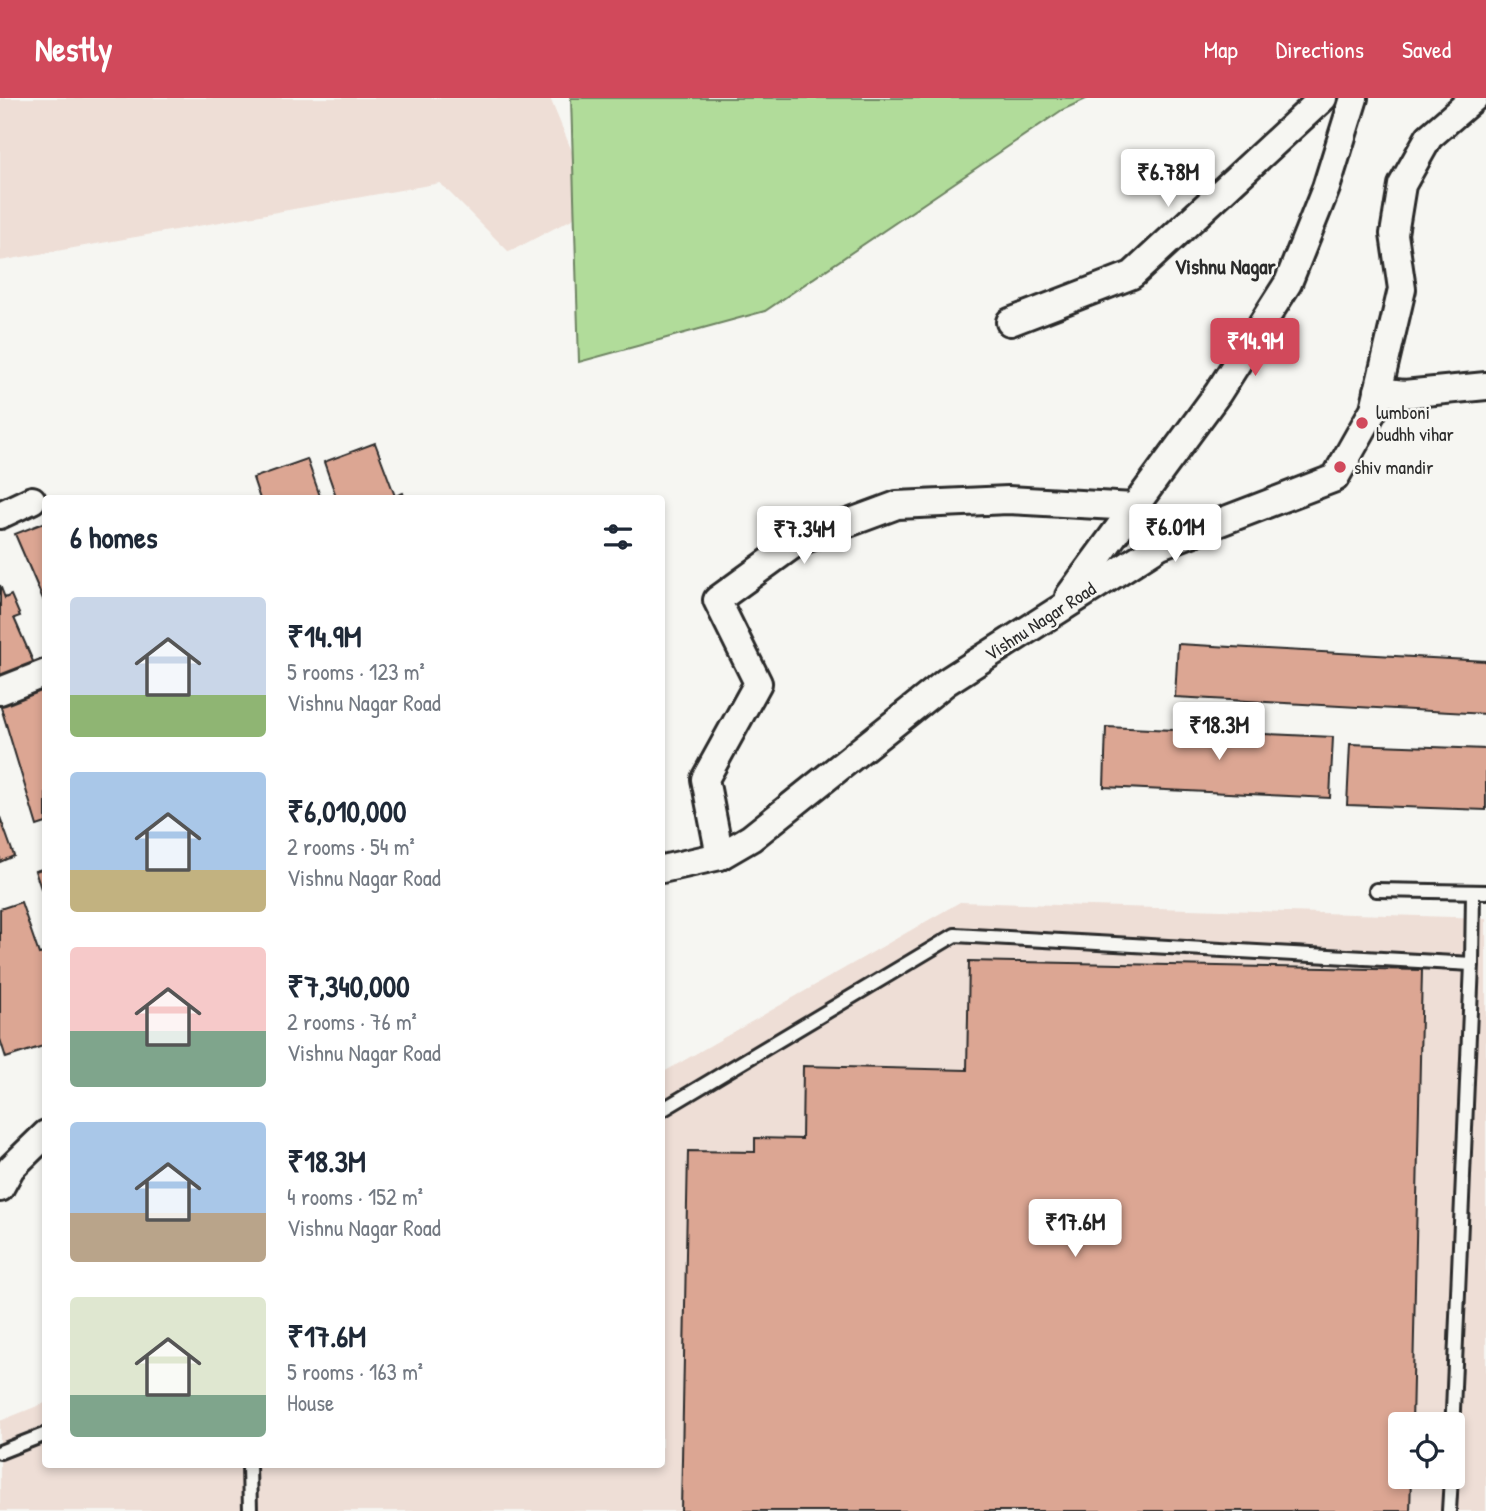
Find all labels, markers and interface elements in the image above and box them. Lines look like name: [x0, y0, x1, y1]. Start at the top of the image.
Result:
text: Nestly: [35, 27, 112, 71]
text: Map: [1204, 33, 1238, 65]
text: Directions: [1276, 33, 1364, 65]
text: Saved: [1402, 33, 1451, 65]
pin: ₹6.78M: [1111, 150, 1225, 209]
text: ₹6.78M: [1137, 156, 1199, 187]
district label: Vishnu Nagar: [1174, 252, 1277, 282]
pin: ₹14.9M: [1198, 318, 1312, 378]
text: ₹14.9M: [1226, 325, 1284, 356]
place label: lumboni budhh vihar: [1376, 399, 1454, 447]
marker: lumboni budhh vihar: [1354, 415, 1370, 431]
place label: shiv mandir: [1354, 454, 1434, 480]
marker: shiv mandir: [1332, 459, 1348, 475]
pin: ₹6.01M: [1118, 504, 1232, 564]
pin: ₹7.34M: [747, 506, 861, 566]
text: ₹6.01M: [1145, 511, 1205, 542]
text: ₹7.34M: [773, 513, 835, 544]
text: 6 homes: [70, 517, 157, 557]
icon: filters: [599, 518, 637, 556]
street label: Vishnu Nagar Road: [980, 575, 1101, 667]
text: ₹14.9M: [287, 616, 362, 656]
icon: home: [126, 625, 210, 709]
text: 5 rooms · 123 m²: [287, 656, 425, 687]
text: Vishnu Nagar Road: [287, 687, 441, 718]
pin: ₹18.3M: [1162, 702, 1276, 762]
text: ₹18.3M: [1189, 709, 1249, 740]
text: ₹6,010,000: [287, 791, 406, 831]
icon: home: [126, 800, 210, 884]
text: 2 rooms · 54 m²: [287, 831, 415, 862]
text: Vishnu Nagar Road: [287, 862, 441, 893]
text: ₹7,340,000: [287, 966, 410, 1006]
icon: home: [126, 975, 210, 1059]
text: 2 rooms · 76 m²: [287, 1006, 417, 1037]
text: Vishnu Nagar Road: [287, 1037, 441, 1068]
text: ₹18.3M: [287, 1141, 366, 1181]
icon: home: [126, 1150, 210, 1234]
text: 4 rooms · 152 m²: [287, 1181, 423, 1212]
pin: ₹17.6M: [1018, 1200, 1132, 1259]
text: ₹17.6M: [1045, 1206, 1105, 1237]
text: Vishnu Nagar Road: [287, 1212, 441, 1243]
text: ₹17.6M: [287, 1316, 366, 1356]
icon: home: [126, 1325, 210, 1409]
text: 5 rooms · 163 m²: [287, 1356, 423, 1387]
text: House: [287, 1387, 334, 1418]
map controls: [1388, 1412, 1465, 1489]
button: locate: [1388, 1412, 1465, 1489]

